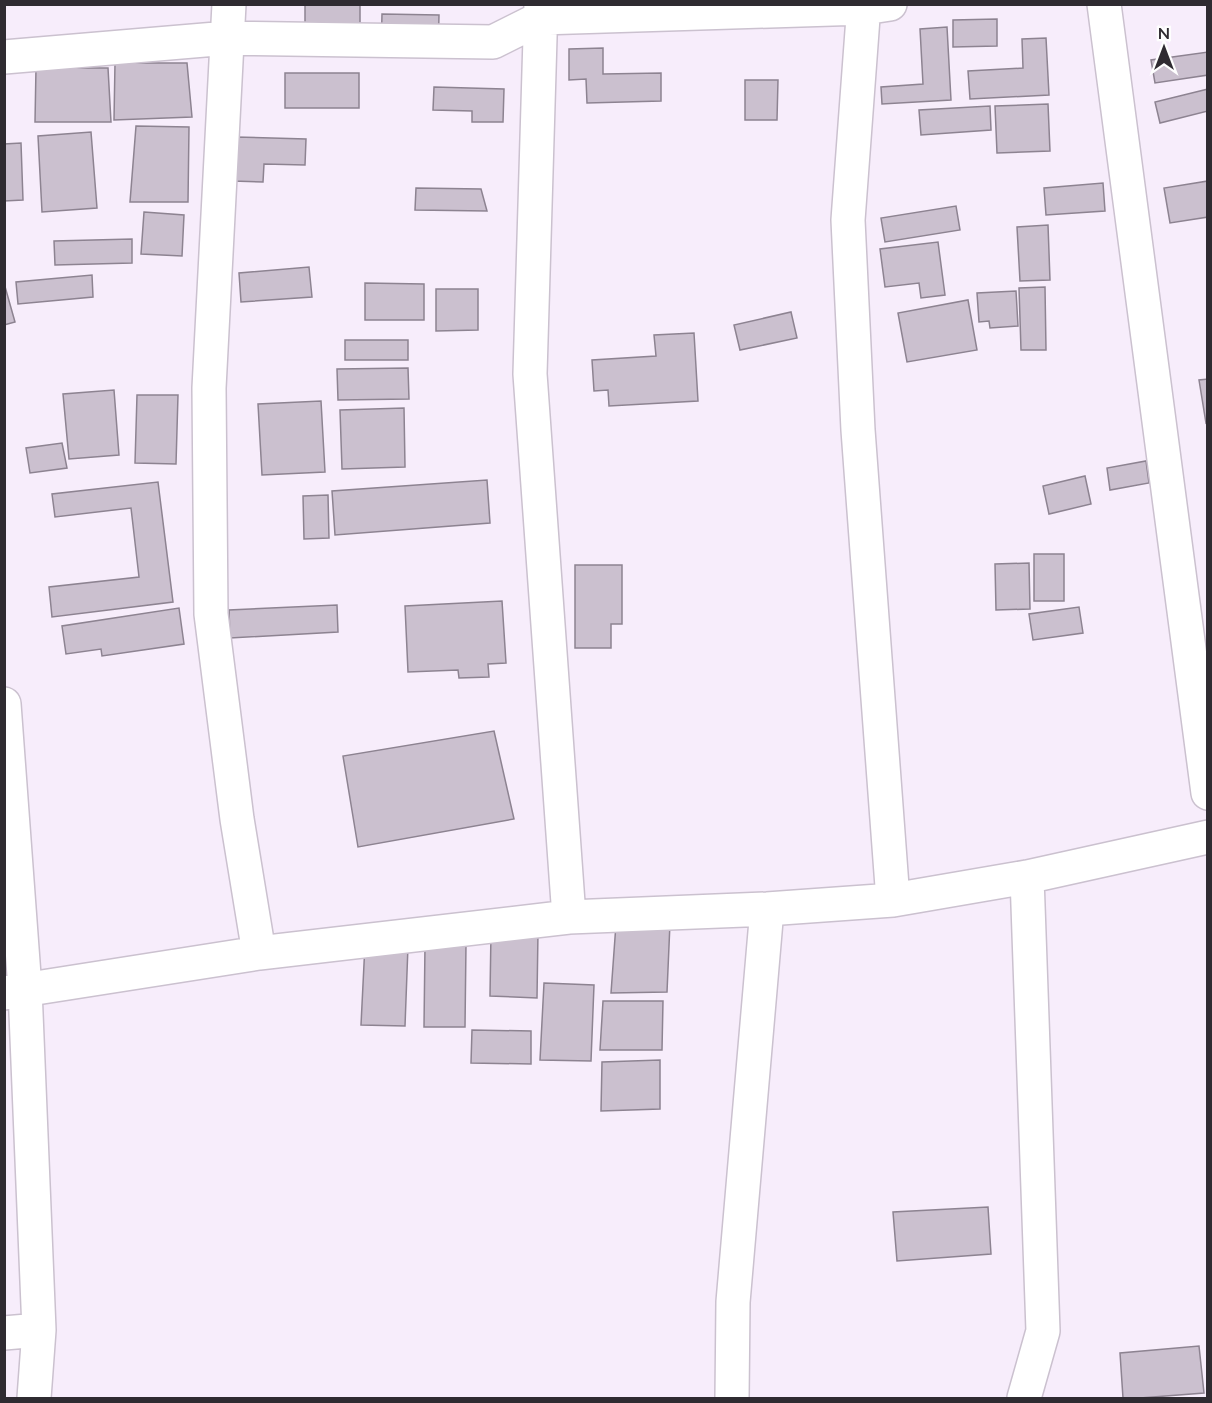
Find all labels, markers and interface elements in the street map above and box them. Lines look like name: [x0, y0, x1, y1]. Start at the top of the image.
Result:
north arrow: [1134, 18, 1194, 78]
text: N: [1158, 23, 1170, 42]

